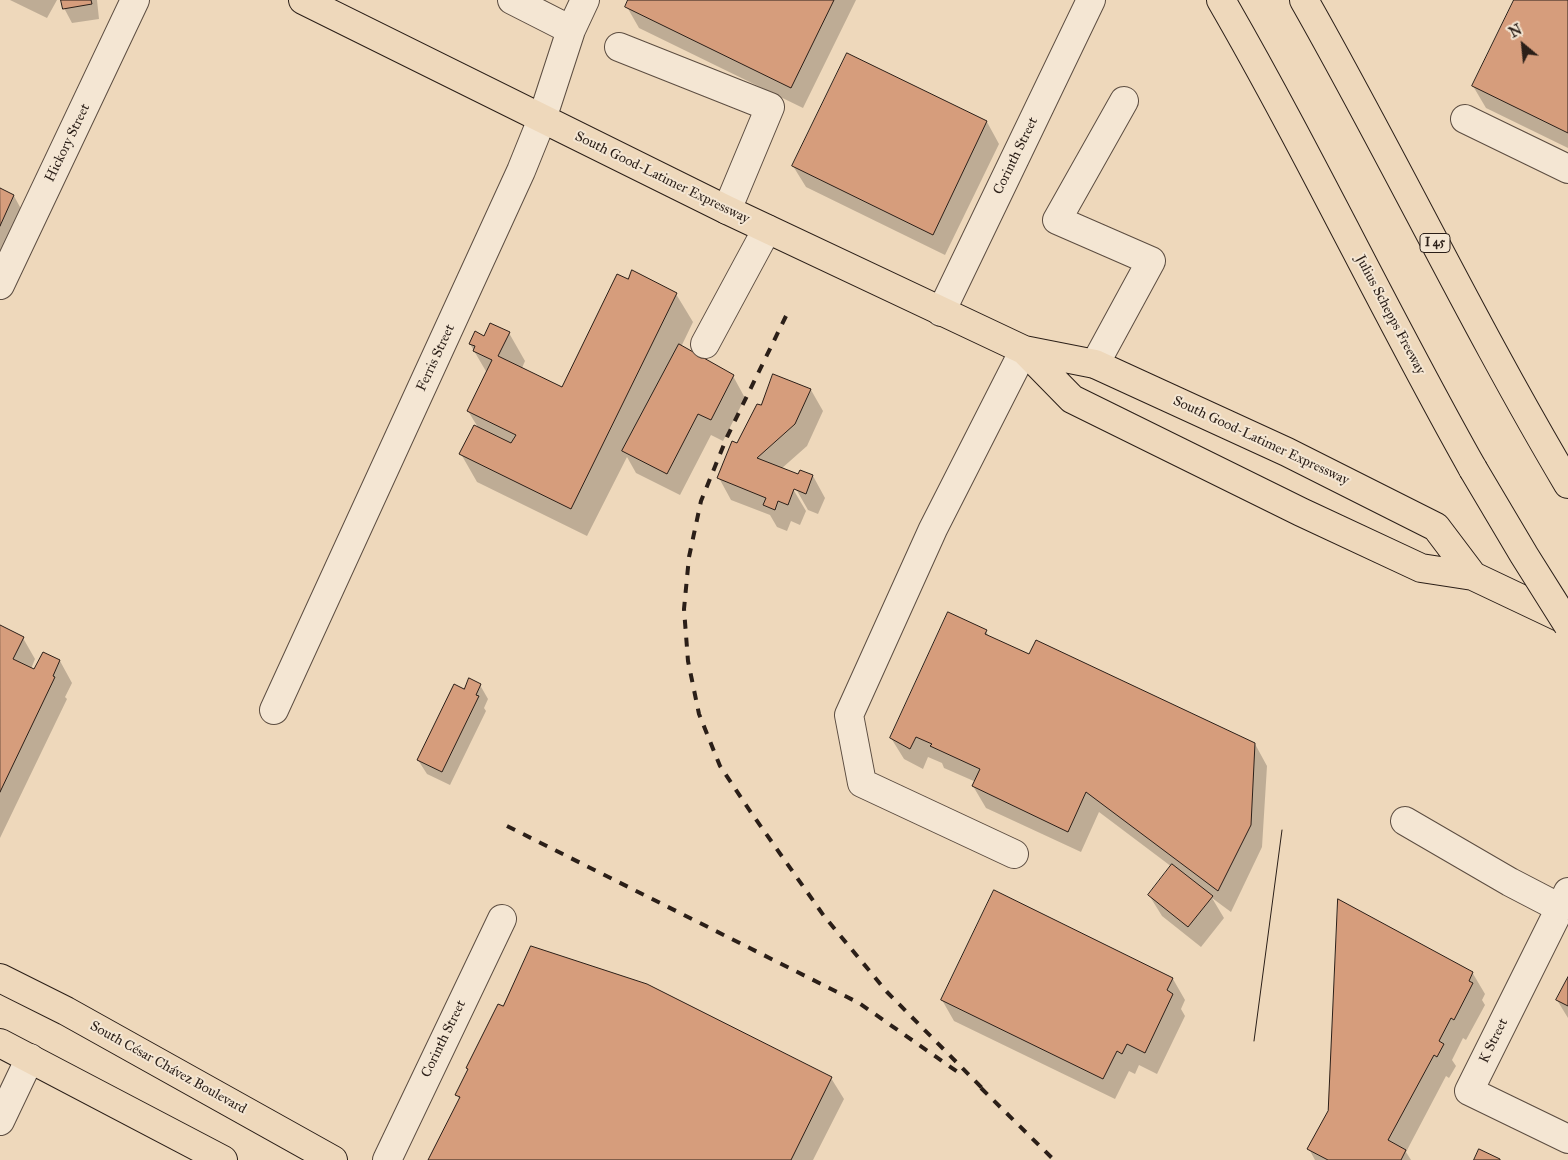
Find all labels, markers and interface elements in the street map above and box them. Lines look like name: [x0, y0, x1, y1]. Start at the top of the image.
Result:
north arrow: [1498, 20, 1548, 70]
text: N: [1506, 21, 1525, 42]
street label: Hickory Street: [42, 101, 94, 185]
street label: Corinth Street: [990, 115, 1042, 197]
street label: South Good-Latimer Expressway: [572, 128, 752, 228]
road number: I 45: [1420, 234, 1450, 252]
street label: Julius Schepps Freeway: [1351, 252, 1429, 378]
street label: Ferris Street: [413, 322, 459, 394]
street label: South Good-Latimer Expressway: [1170, 393, 1352, 489]
street label: Corinth Street: [418, 998, 470, 1080]
street label: K Street: [1476, 1016, 1512, 1066]
street label: South César Chávez Boulevard: [87, 1018, 249, 1118]

